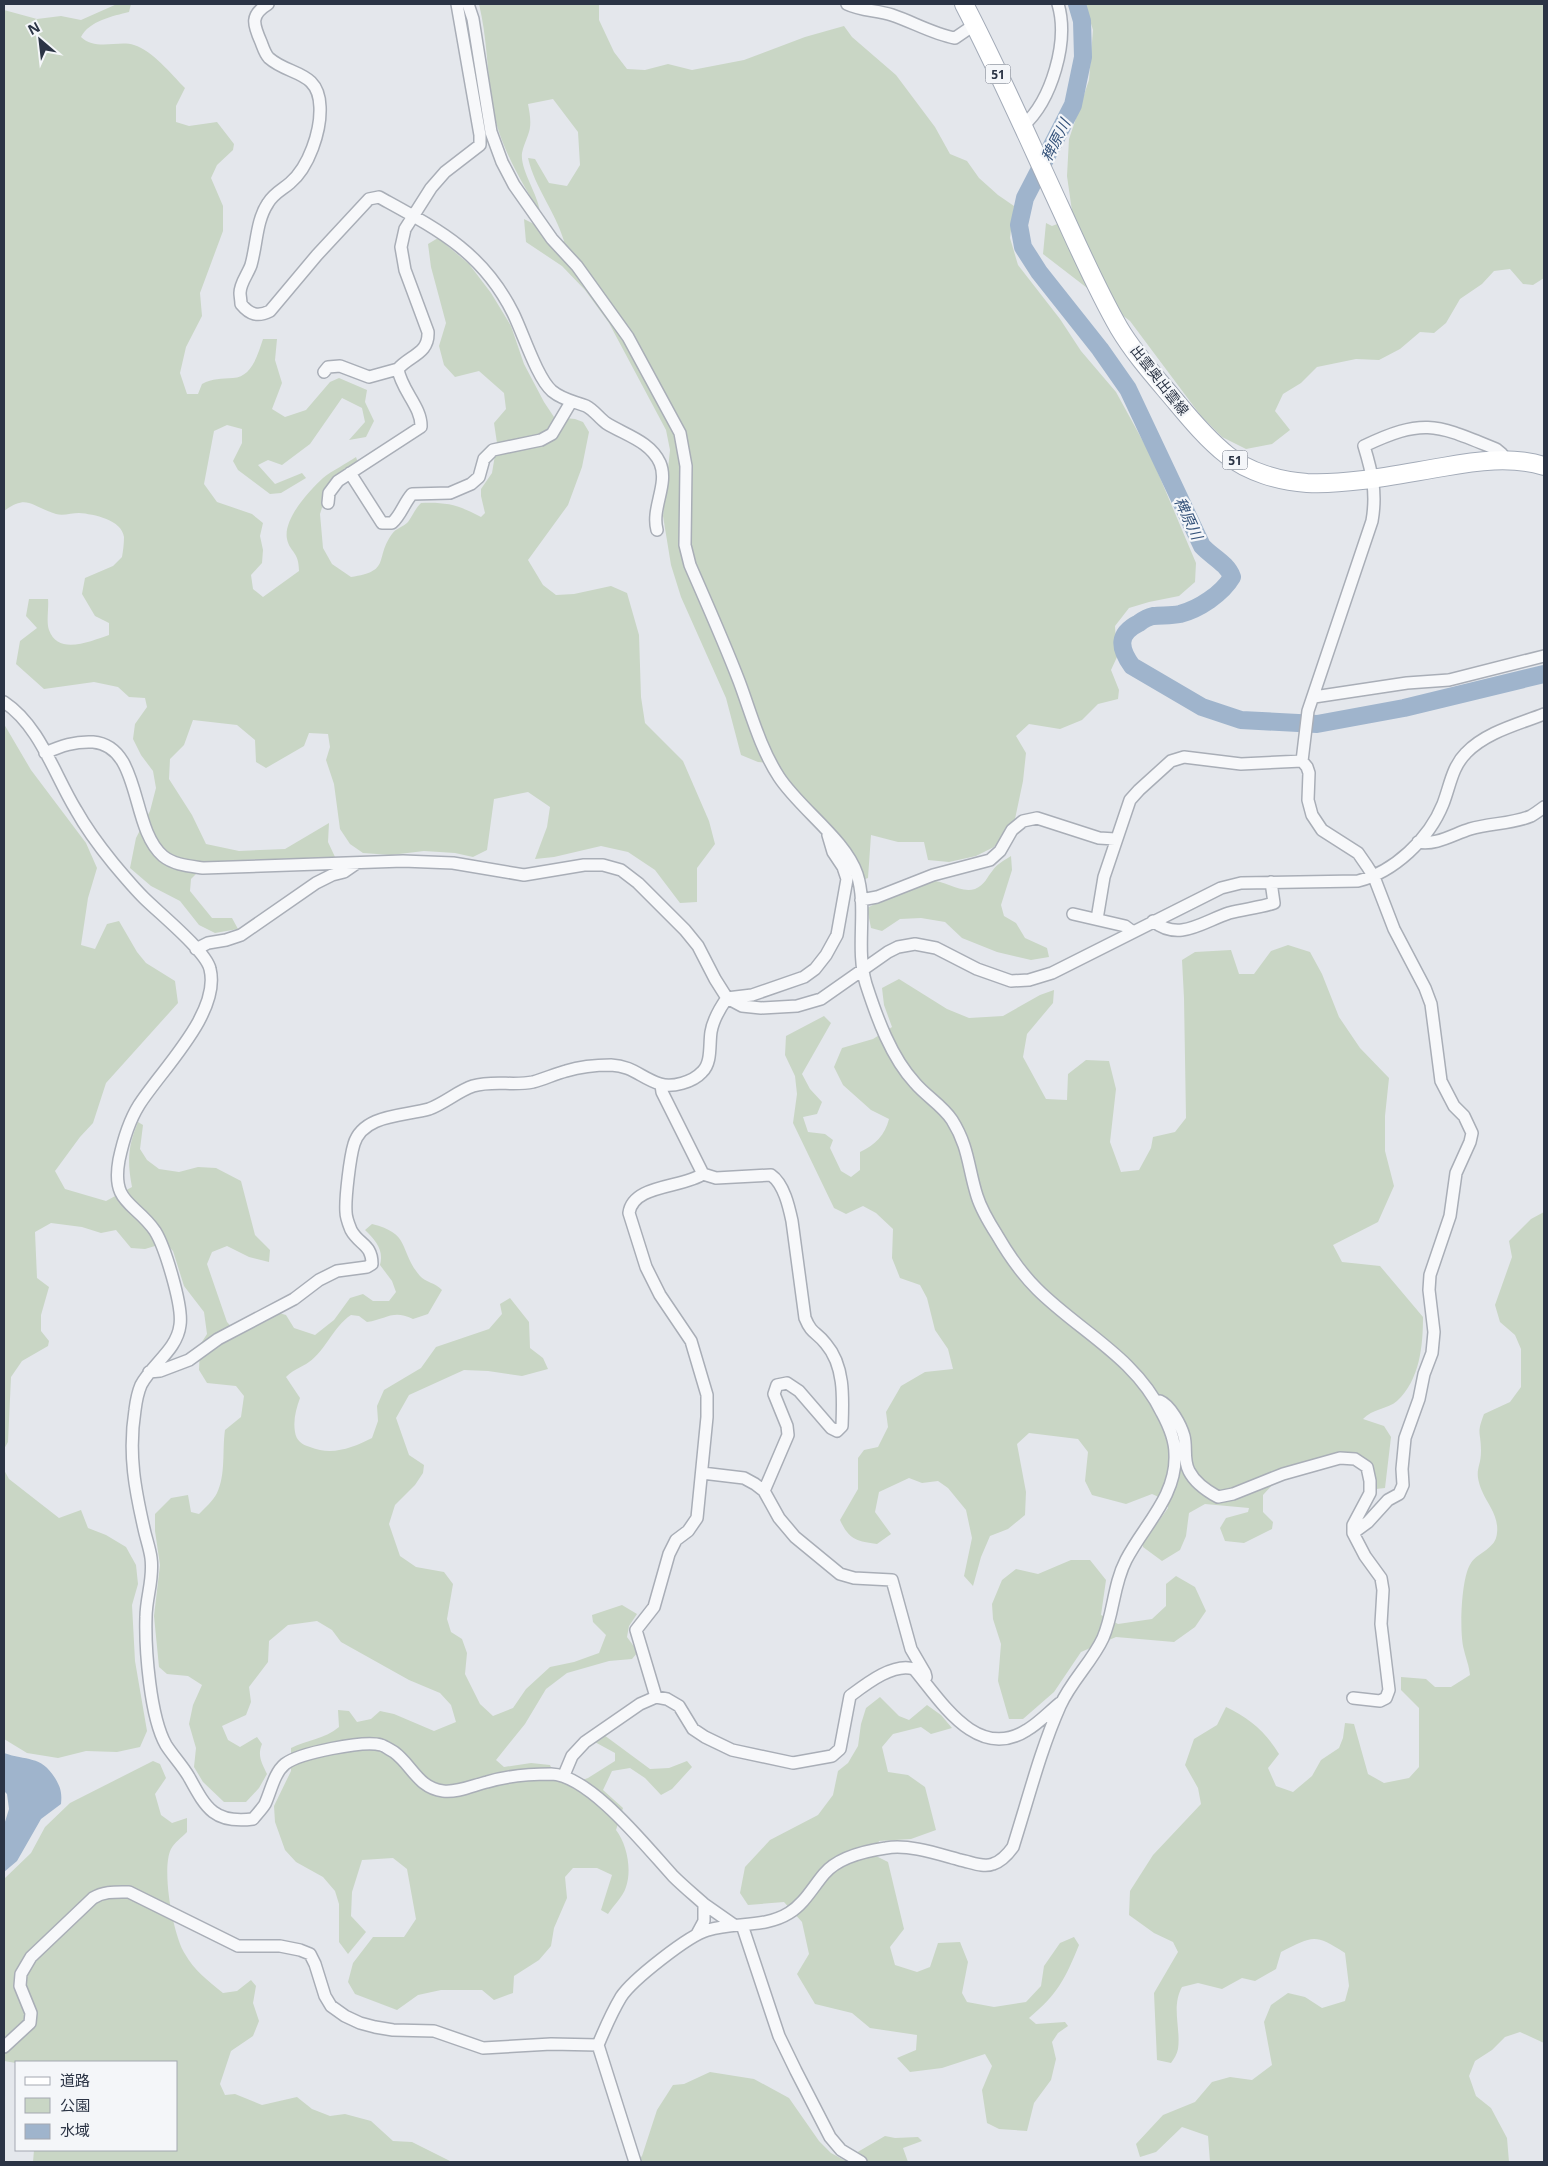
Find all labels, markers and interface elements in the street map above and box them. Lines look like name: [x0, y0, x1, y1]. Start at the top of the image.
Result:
north arrow: [15, 15, 65, 65]
text: N: [24, 17, 43, 39]
road number: 51: [986, 64, 1010, 84]
water label: 稗原川: [1036, 114, 1075, 165]
street label: 出雲奥出雲線: [1127, 341, 1193, 419]
road number: 51: [1222, 450, 1248, 470]
water label: 稗原川: [1170, 493, 1208, 544]
legend: [15, 2061, 178, 2151]
text: 道路: [60, 2070, 90, 2090]
text: 公園: [60, 2095, 90, 2115]
text: 水域: [60, 2120, 90, 2140]

